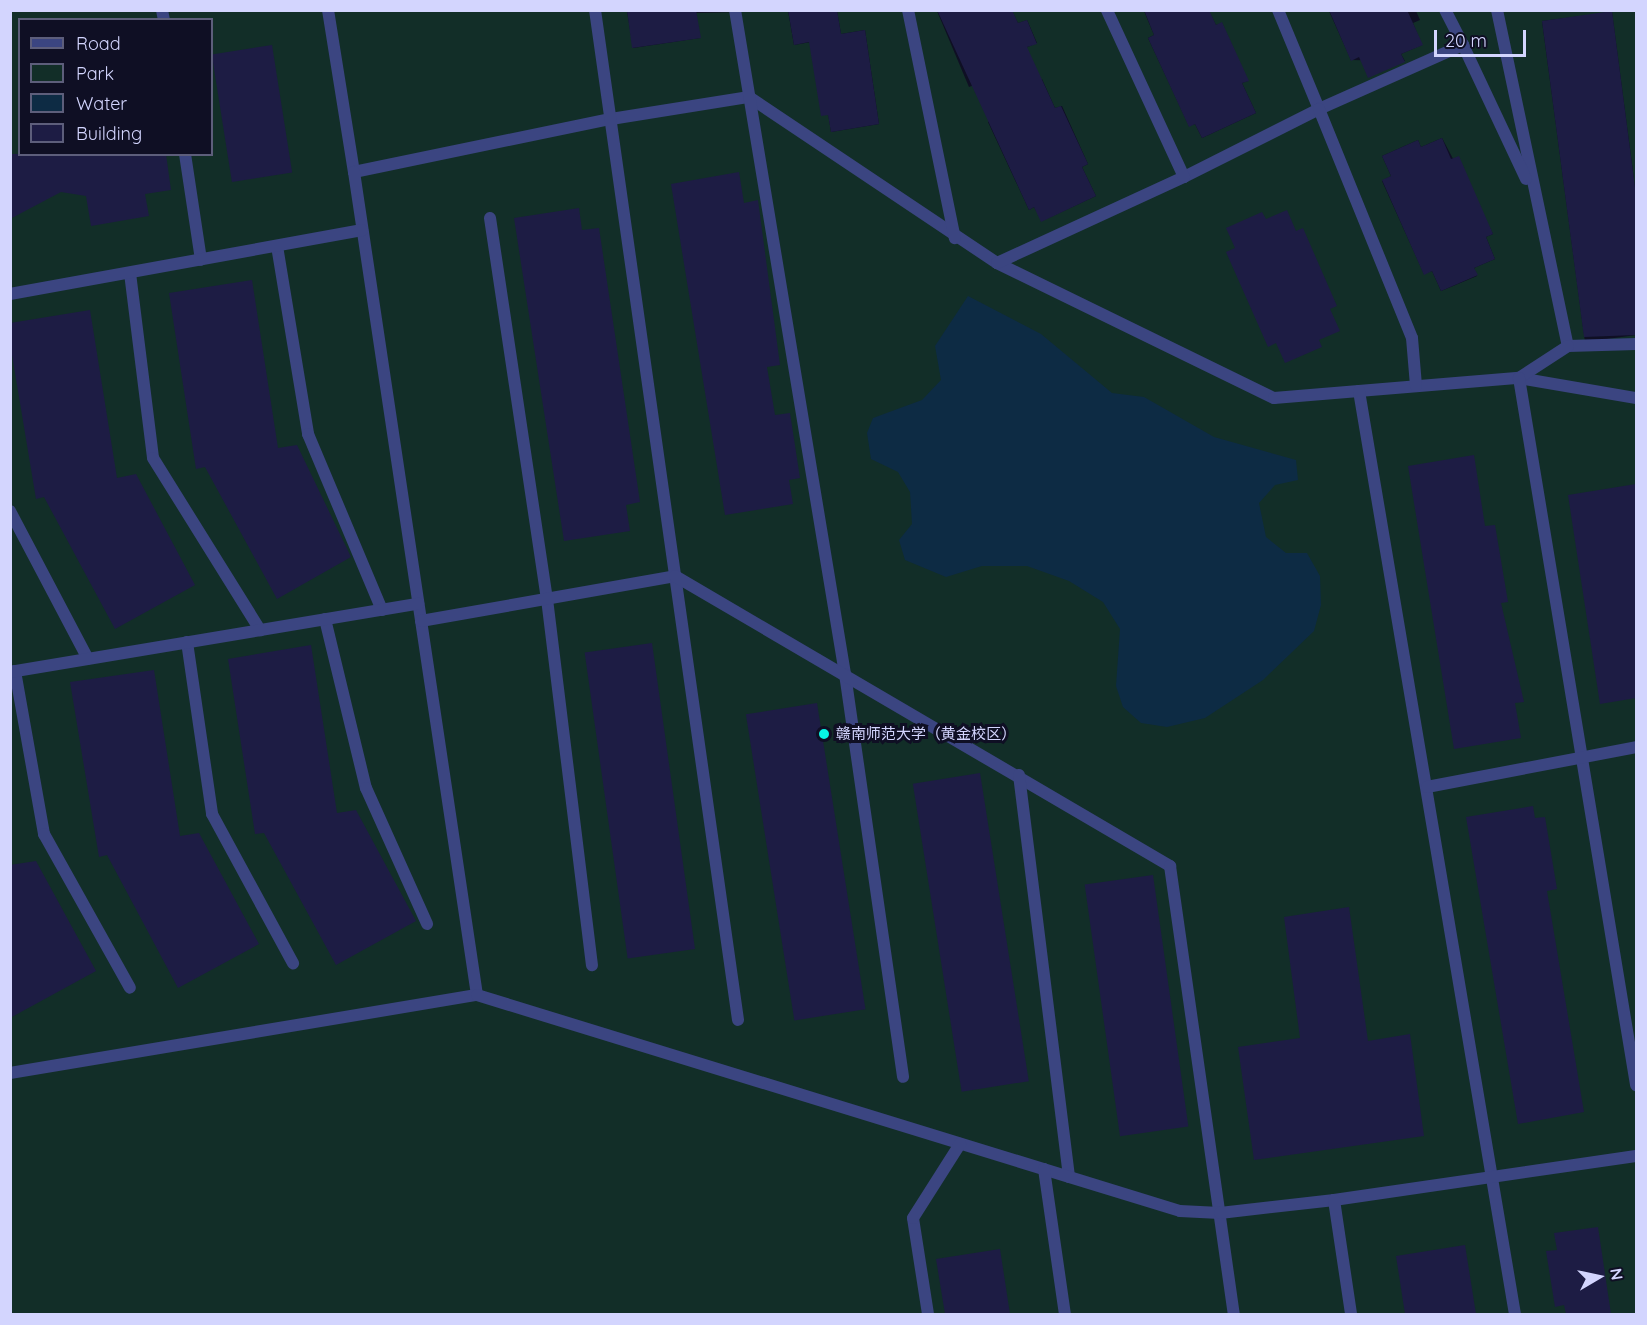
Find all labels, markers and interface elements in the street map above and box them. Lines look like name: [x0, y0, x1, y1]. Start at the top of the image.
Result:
legend: [18, 18, 213, 156]
scale bar: [1437, 18, 1528, 56]
text: 20 m: [1445, 29, 1487, 52]
text: Road: [76, 32, 121, 55]
text: Park: [76, 62, 114, 85]
text: Water: [76, 92, 127, 115]
text: Building: [76, 122, 142, 145]
place label: 赣南师范大学（黄金校区）: [836, 725, 1016, 743]
marker: 赣南师范大学（黄金校区）: [817, 727, 831, 741]
north arrow: [1569, 1247, 1629, 1307]
text: N: [1606, 1267, 1628, 1282]

